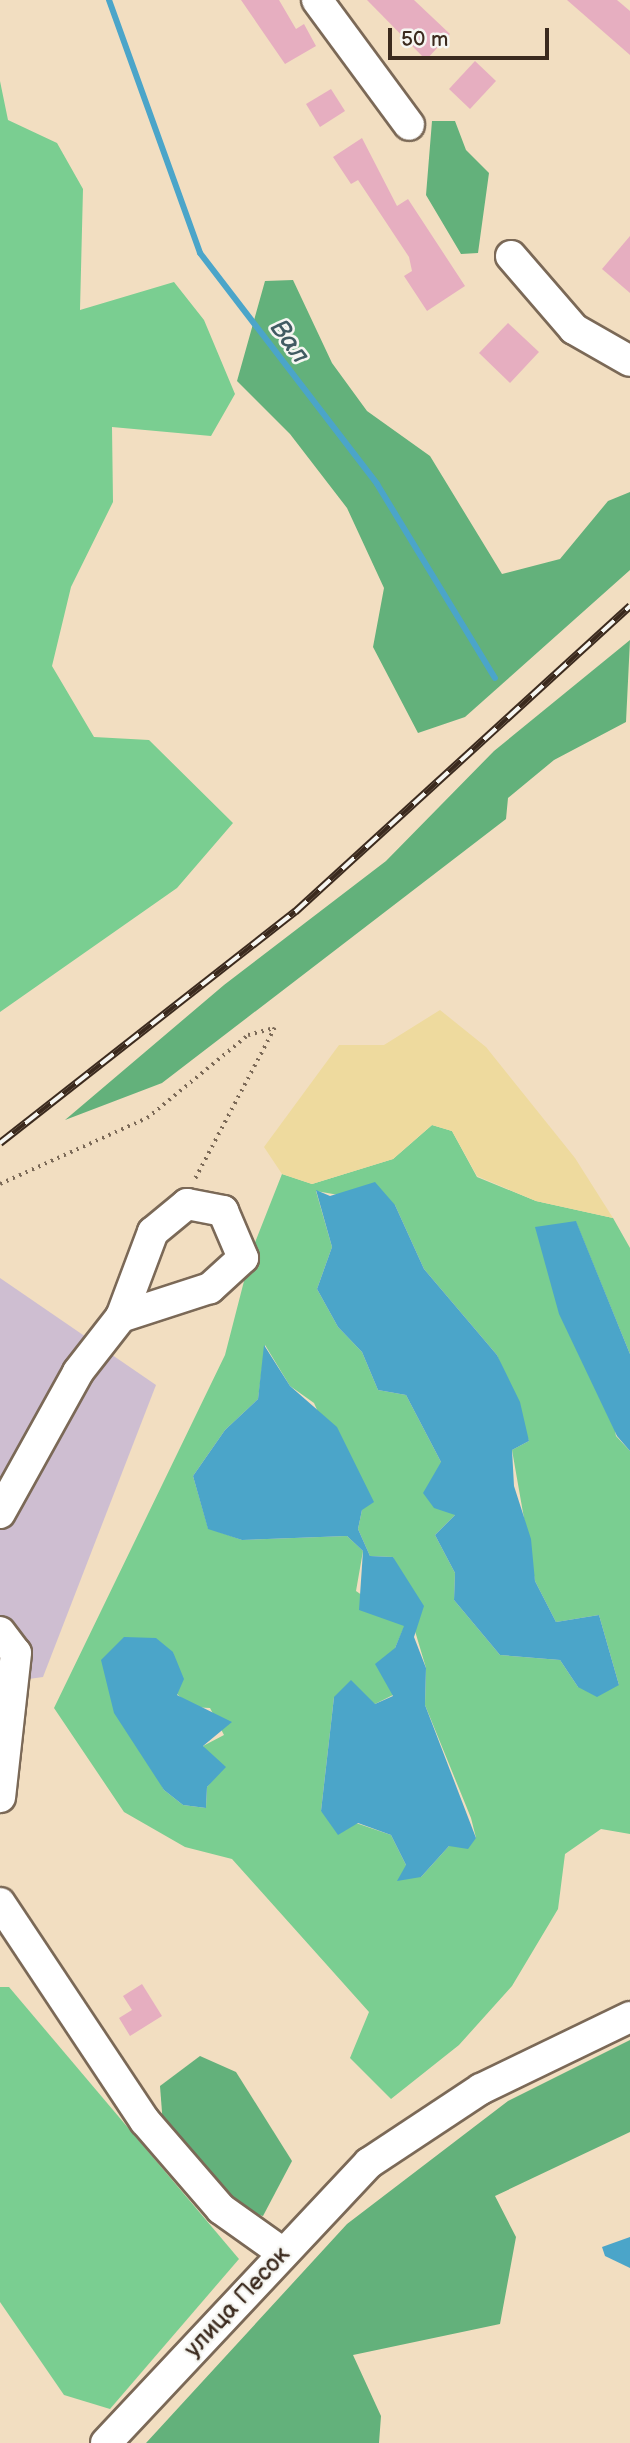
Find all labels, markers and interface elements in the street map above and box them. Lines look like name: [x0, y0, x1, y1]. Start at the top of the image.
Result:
scale bar: [392, 14, 553, 58]
text: 50 m: [401, 27, 448, 52]
water label: Вал: [263, 314, 315, 370]
street label: улица Песок: [178, 2241, 296, 2363]

